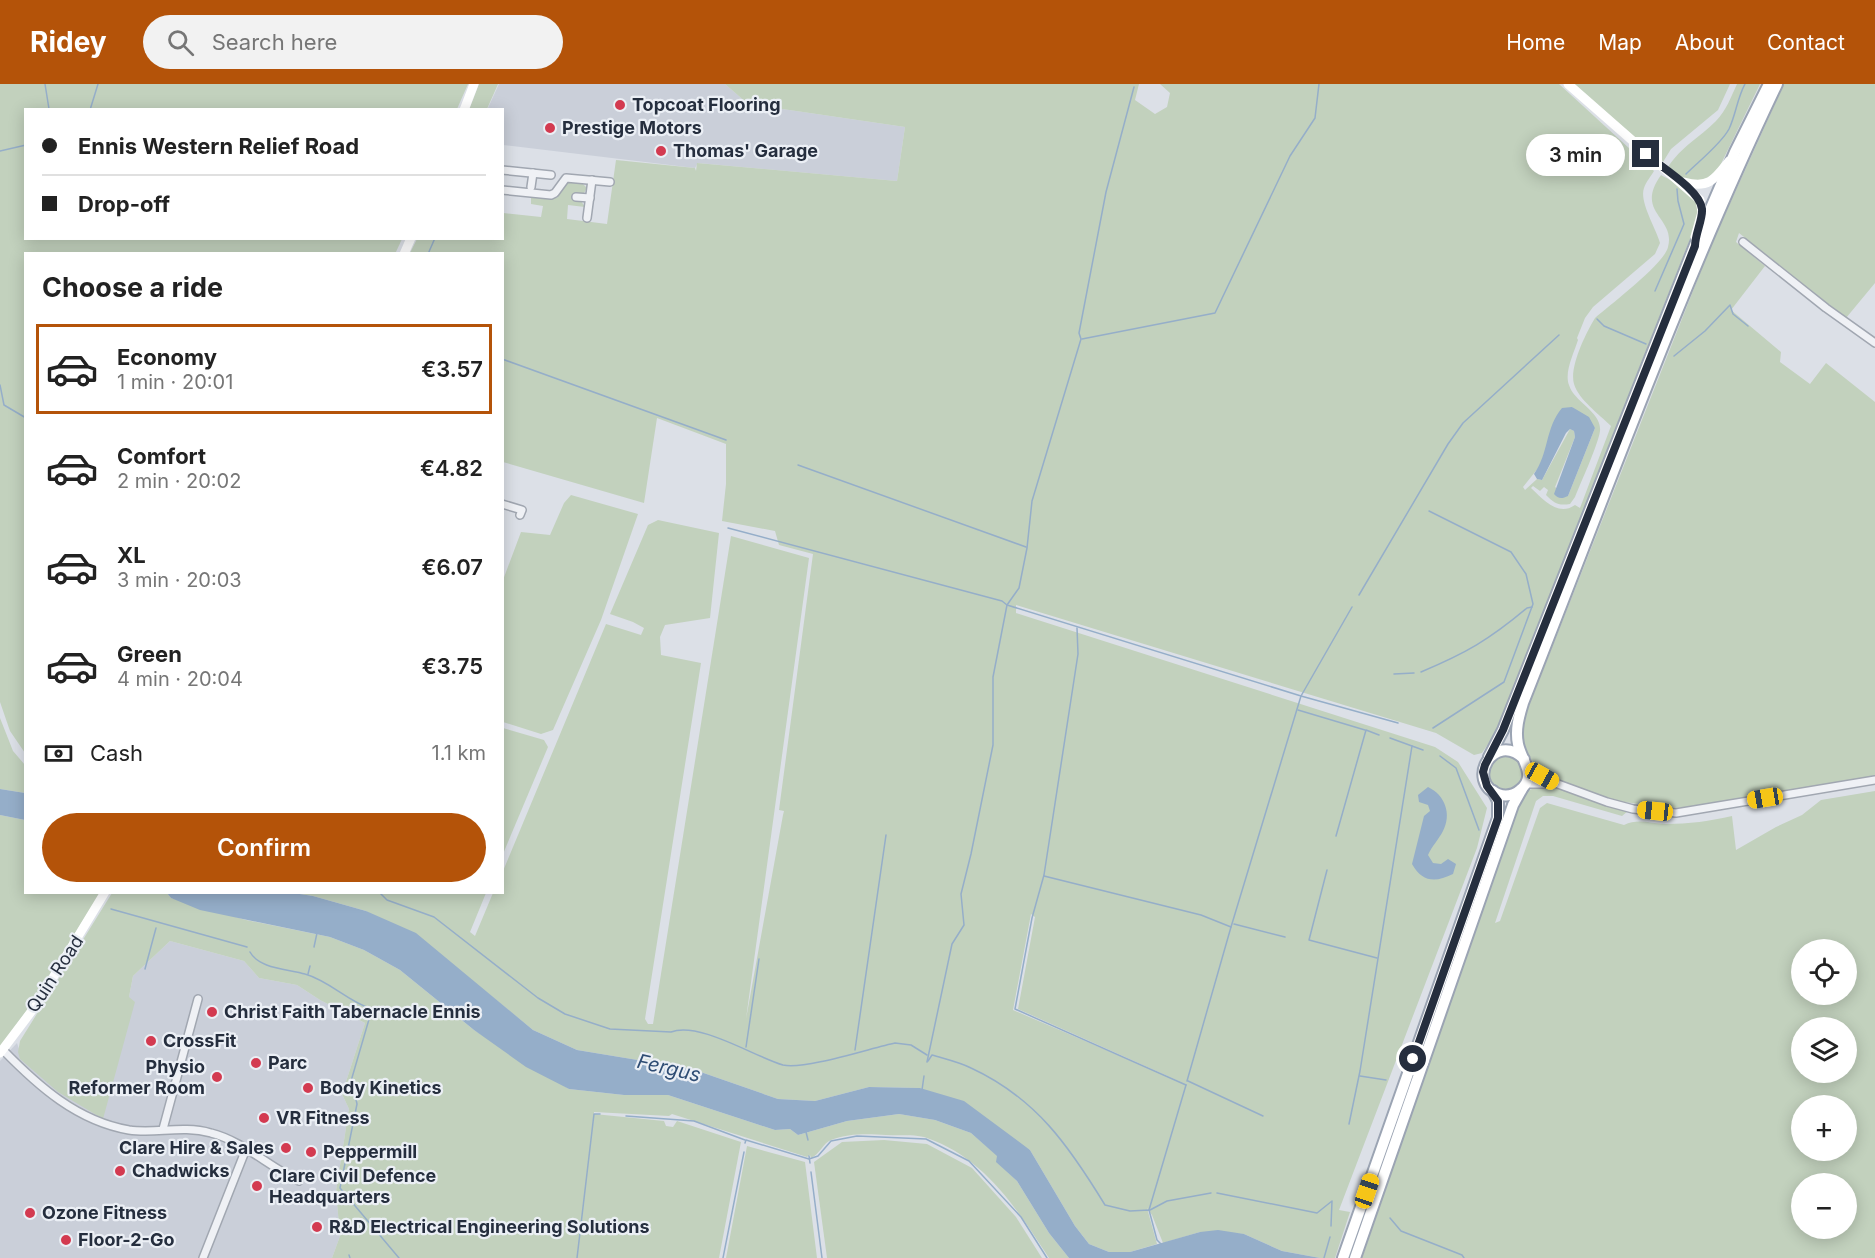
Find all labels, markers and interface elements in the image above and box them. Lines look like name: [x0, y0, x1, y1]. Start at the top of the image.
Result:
search box: [143, 15, 563, 69]
text: Ridey: [30, 25, 107, 59]
icon: search: [164, 26, 197, 59]
text: Search here: [212, 29, 337, 55]
text: Home: [1506, 30, 1565, 55]
text: Map: [1598, 30, 1642, 55]
text: About: [1675, 30, 1734, 55]
text: Contact: [1767, 30, 1845, 55]
place label: Topcoat Flooring: [632, 94, 781, 115]
marker: Topcoat Flooring: [613, 98, 627, 112]
place label: Prestige Motors: [562, 117, 702, 138]
marker: Prestige Motors: [543, 121, 557, 135]
text: Ennis Western Relief Road: [78, 133, 359, 159]
callout: 3 min: [1526, 133, 1625, 175]
place label: Thomas' Garage: [673, 140, 818, 161]
route end: [1632, 140, 1659, 167]
text: 3 min: [1549, 143, 1602, 167]
marker: Thomas' Garage: [654, 144, 668, 158]
text: Drop-off: [78, 191, 170, 217]
text: Choose a ride: [42, 271, 223, 304]
icon: car: [45, 342, 99, 396]
text: Economy: [117, 344, 217, 370]
text: €3.57: [421, 356, 483, 382]
text: 1 min · 20:01: [117, 370, 233, 394]
icon: car: [45, 441, 99, 495]
text: Comfort: [117, 443, 206, 469]
text: €4.82: [420, 455, 483, 481]
text: 2 min · 20:02: [117, 469, 241, 493]
icon: car: [45, 540, 99, 594]
text: XL: [117, 542, 146, 568]
text: €6.07: [422, 554, 483, 580]
text: 3 min · 20:03: [117, 568, 242, 592]
icon: car: [45, 639, 99, 693]
text: Green: [117, 641, 182, 667]
text: €3.75: [422, 653, 483, 679]
text: 4 min · 20:04: [117, 667, 243, 691]
icon: cash: [42, 737, 75, 770]
text: Cash: [90, 740, 143, 766]
text: 1.1 km: [432, 741, 486, 765]
car: [1522, 759, 1562, 793]
car: [1746, 786, 1784, 810]
car: [1636, 800, 1674, 822]
button: Confirm: [42, 813, 486, 882]
street label: Quin Road: [22, 931, 87, 1016]
map controls: [1791, 939, 1857, 1239]
button: locate: [1791, 939, 1857, 1005]
place label: Christ Faith Tabernacle Ennis: [224, 1001, 481, 1022]
marker: Christ Faith Tabernacle Ennis: [205, 1005, 219, 1019]
button: layers: [1791, 1017, 1857, 1083]
place label: CrossFit: [163, 1030, 237, 1051]
marker: CrossFit: [144, 1034, 158, 1048]
route start: [1399, 1045, 1426, 1072]
water label: Fergus: [635, 1049, 703, 1087]
place label: Parc: [268, 1052, 307, 1073]
place label: Physio Reformer Room: [69, 1056, 205, 1098]
marker: Parc: [249, 1056, 263, 1070]
marker: Physio Reformer Room: [210, 1070, 224, 1084]
place label: Body Kinetics: [320, 1077, 442, 1098]
marker: Body Kinetics: [301, 1081, 315, 1095]
button: +: [1791, 1095, 1857, 1161]
place label: VR Fitness: [276, 1107, 370, 1128]
marker: VR Fitness: [257, 1111, 271, 1125]
place label: Clare Hire & Sales: [119, 1137, 274, 1158]
marker: Clare Hire & Sales: [279, 1141, 293, 1155]
place label: Peppermill: [323, 1141, 417, 1162]
marker: Peppermill: [304, 1145, 318, 1159]
place label: Chadwicks: [132, 1160, 230, 1181]
marker: Chadwicks: [113, 1164, 127, 1178]
place label: Clare Civil Defence Headquarters: [269, 1165, 437, 1207]
car: [1353, 1171, 1381, 1211]
button: −: [1791, 1173, 1857, 1239]
marker: Clare Civil Defence Headquarters: [250, 1179, 264, 1193]
place label: Ozone Fitness: [42, 1202, 167, 1223]
marker: Ozone Fitness: [23, 1206, 37, 1220]
place label: R&D Electrical Engineering Solutions: [329, 1216, 650, 1237]
marker: R&D Electrical Engineering Solutions: [310, 1220, 324, 1234]
place label: Floor-2-Go: [78, 1229, 175, 1250]
marker: Floor-2-Go: [59, 1233, 73, 1247]

